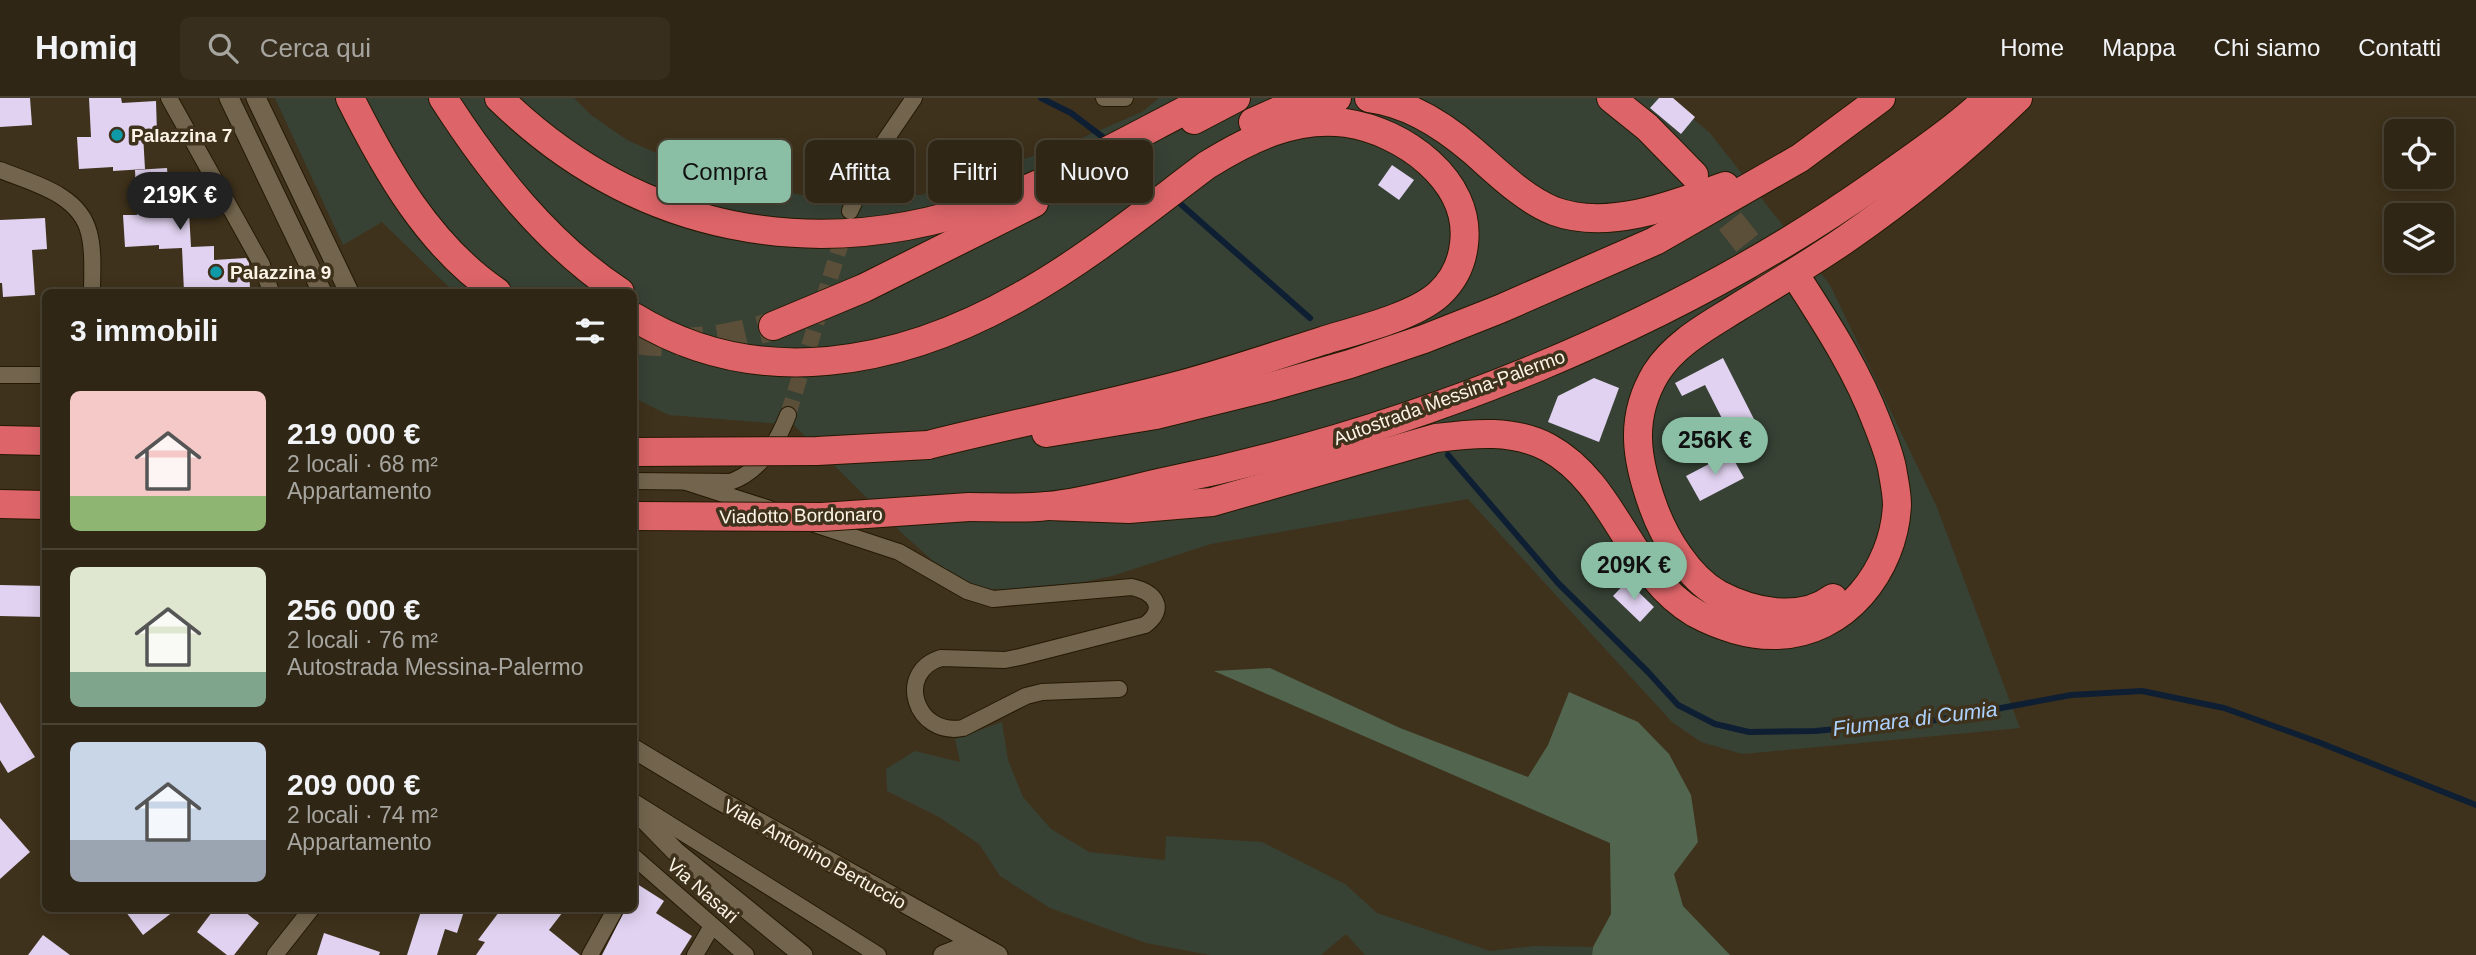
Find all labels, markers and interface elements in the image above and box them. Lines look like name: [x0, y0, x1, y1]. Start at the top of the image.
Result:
search box: [180, 17, 670, 80]
text: Homiq: [35, 29, 138, 66]
icon: search: [204, 29, 242, 67]
text: Cerca qui: [260, 33, 371, 63]
text: Home: [2000, 34, 2064, 61]
text: Mappa: [2102, 34, 2176, 61]
text: Chi siamo: [2214, 34, 2320, 61]
text: Contatti: [2358, 34, 2441, 61]
map controls: [2384, 119, 2454, 273]
button: locate: [2384, 119, 2454, 189]
place label: Palazzina 7: [131, 125, 232, 146]
marker: Palazzina 7: [109, 127, 125, 143]
chip: Compra: [658, 140, 791, 203]
chip: Affitta: [805, 140, 914, 203]
chip: Filtri: [928, 140, 1022, 203]
chip: Nuovo: [1036, 140, 1153, 203]
pin: 219K €: [123, 172, 237, 232]
text: 219K €: [143, 182, 217, 208]
button: layers: [2384, 203, 2454, 273]
place label: Palazzina 9: [230, 262, 331, 283]
marker: Palazzina 9: [208, 264, 224, 280]
icon: filters: [571, 312, 609, 350]
text: 3 immobili: [70, 314, 218, 347]
street label: Autostrada Messina-Palermo: [1330, 346, 1568, 449]
text: 219 000 €: [287, 417, 420, 450]
pin: 256K €: [1658, 418, 1772, 477]
icon: home: [126, 419, 210, 503]
text: 256K €: [1678, 427, 1752, 453]
text: 2 locali · 68 m²: [287, 451, 438, 477]
text: Appartamento: [287, 478, 431, 504]
street label: Viadotto Bordonaro: [719, 504, 883, 527]
pin: 209K €: [1577, 542, 1691, 602]
text: 209K €: [1597, 552, 1671, 578]
text: 256 000 €: [287, 593, 420, 626]
icon: home: [126, 595, 210, 679]
text: 2 locali · 76 m²: [287, 627, 438, 653]
text: Autostrada Messina-Palermo: [287, 654, 584, 680]
water label: Fiumara di Cumia: [1831, 697, 1999, 740]
text: 209 000 €: [287, 768, 420, 801]
icon: home: [126, 770, 210, 854]
street label: Viale Antonino Bertuccio: [720, 795, 910, 913]
text: 2 locali · 74 m²: [287, 802, 438, 828]
text: Appartamento: [287, 829, 431, 855]
street label: Via Nasari: [663, 854, 743, 927]

